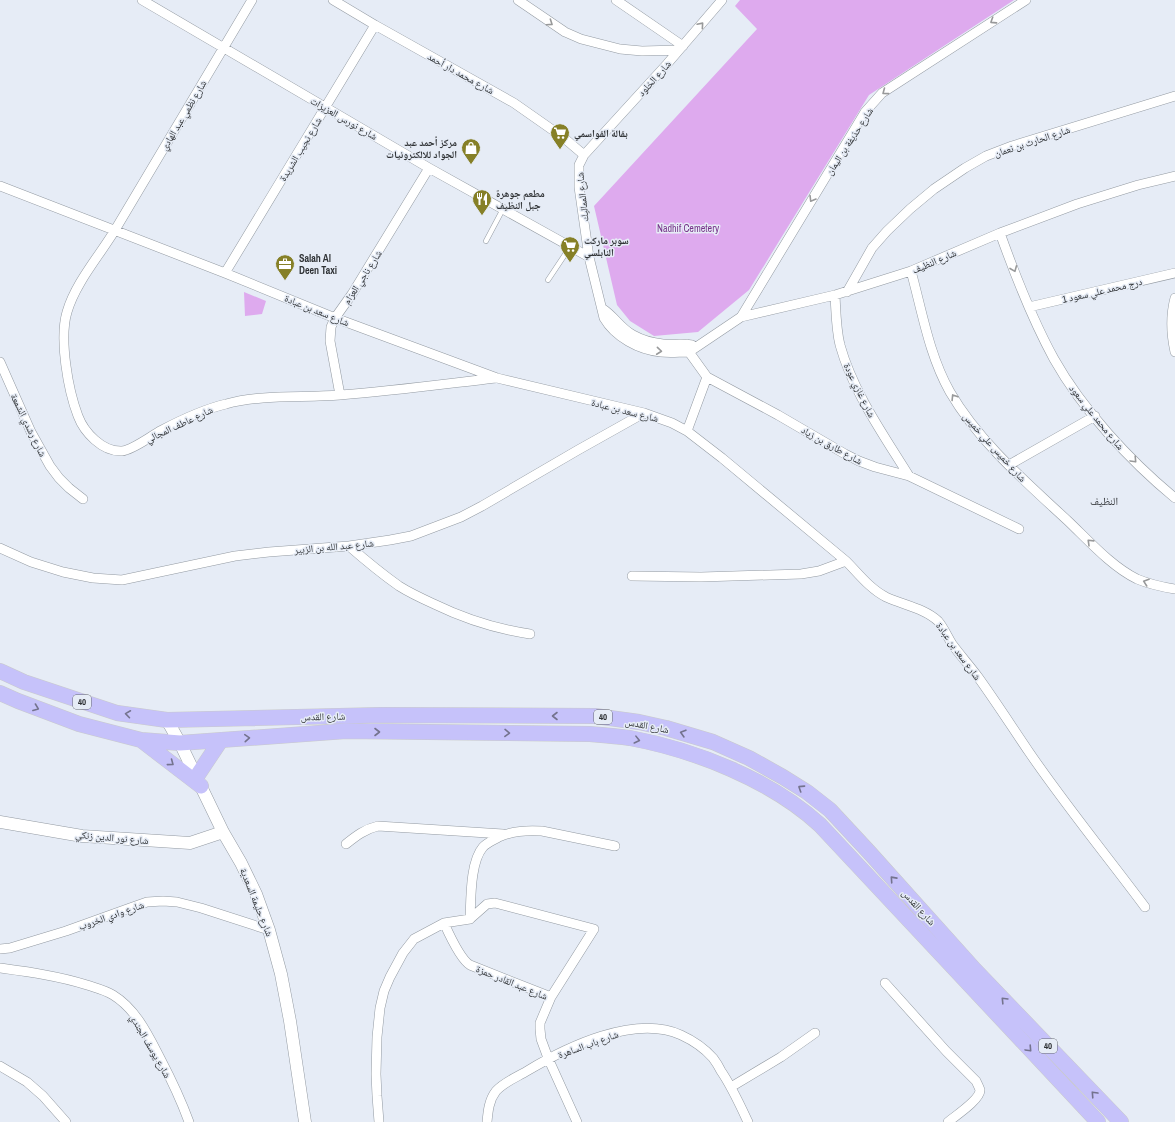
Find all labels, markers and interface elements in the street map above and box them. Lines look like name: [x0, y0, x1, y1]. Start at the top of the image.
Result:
one-way arrow: [991, 16, 998, 23]
one-way arrow: [546, 18, 553, 25]
one-way arrow: [696, 23, 703, 30]
street label: شارع محمد دار أحمد: [425, 50, 497, 97]
street label: شارع الخلود: [635, 57, 674, 99]
street label: شارع نظمي عبد الهادي: [157, 77, 211, 154]
one-way arrow: [882, 87, 889, 94]
street label: شارع نورس العزيزات: [308, 94, 380, 143]
street label: شارع حذيفة بن اليمان: [823, 105, 876, 178]
street label: شارع نجيب الشريدة: [276, 115, 325, 184]
supermarket icon: بقالة القواسمي: [549, 122, 571, 150]
street label: شارع الحارث بن نعمان: [993, 123, 1072, 160]
place label: بقالة القواسمي: [574, 127, 628, 141]
place label: مركز أحمد عبد الجواد للالكترونيات: [386, 136, 457, 161]
shop icon: مركز أحمد عبد الجواد للالكترونيات: [460, 137, 482, 165]
street label: شارع المماليك: [573, 171, 592, 222]
place label: مطعم جوهرة جبل النظيف: [496, 187, 545, 212]
restaurant icon: مطعم جوهرة جبل النظيف: [471, 188, 493, 216]
one-way arrow: [809, 195, 817, 202]
park label: Nadhif Cemetery: [657, 222, 720, 235]
place label: سوبر ماركت النابلسي: [584, 234, 629, 260]
supermarket icon: سوبر ماركت النابلسي: [559, 235, 581, 263]
street label: شارع النظيف: [910, 246, 959, 277]
street label: شارع ناجي العزام: [340, 247, 386, 308]
place label: Salah Al Deen Taxi: [299, 252, 337, 277]
office icon: Salah Al Deen Taxi: [274, 253, 296, 281]
one-way arrow: [1009, 266, 1017, 273]
street label: درج محمد علي سعود 1: [1061, 275, 1144, 308]
street label: شارع سعد بن عبادة: [283, 292, 351, 330]
one-way arrow: [656, 347, 663, 356]
street label: شارع غازي عودة: [839, 361, 879, 421]
street label: شارع محمد علي سعود: [1065, 382, 1127, 454]
street label: شارع رشدي الشمعة: [6, 391, 50, 460]
one-way arrow: [951, 394, 958, 401]
street label: شارع سعد بن عبادة: [590, 396, 660, 425]
street label: شارع عاطف المجالي: [144, 403, 216, 447]
street label: شارع خميس علي خميس: [959, 410, 1029, 486]
street label: شارع طارق بن زياد: [799, 423, 865, 468]
one-way arrow: [1129, 456, 1136, 463]
district label: النظيف: [1090, 494, 1118, 508]
street label: شارع عبد الله بن الزبير: [293, 537, 375, 557]
one-way arrow: [1087, 540, 1095, 547]
one-way arrow: [1143, 578, 1150, 587]
street label: شارع سعد بن عبادة: [933, 620, 984, 683]
road number: 40: [73, 695, 91, 709]
one-way arrow: [33, 703, 40, 711]
one-way arrow: [125, 710, 131, 719]
street label: شارع القدس: [301, 710, 346, 723]
road number: 40: [594, 710, 612, 724]
one-way arrow: [552, 712, 558, 720]
street label: شارع القدس: [624, 715, 670, 736]
one-way arrow: [374, 728, 380, 736]
one-way arrow: [504, 729, 510, 737]
one-way arrow: [680, 729, 687, 738]
one-way arrow: [244, 734, 250, 743]
one-way arrow: [633, 735, 640, 743]
one-way arrow: [166, 758, 173, 765]
one-way arrow: [798, 786, 805, 793]
street label: شارع نور الدين زنكي: [75, 828, 150, 849]
street label: شارع حليمة السعدية: [237, 866, 276, 939]
one-way arrow: [891, 876, 898, 883]
street label: شارع القدس: [899, 886, 939, 929]
street label: شارع وادي الخروب: [77, 898, 147, 934]
street label: شارع عبد القادر حمزة: [474, 962, 550, 1003]
one-way arrow: [1001, 997, 1009, 1005]
street label: شارع يوسف الجندي: [126, 1012, 174, 1082]
street label: شارع باب الساهرة: [556, 1027, 621, 1061]
road number: 40: [1039, 1039, 1057, 1053]
one-way arrow: [1024, 1044, 1032, 1052]
one-way arrow: [1091, 1091, 1099, 1099]

